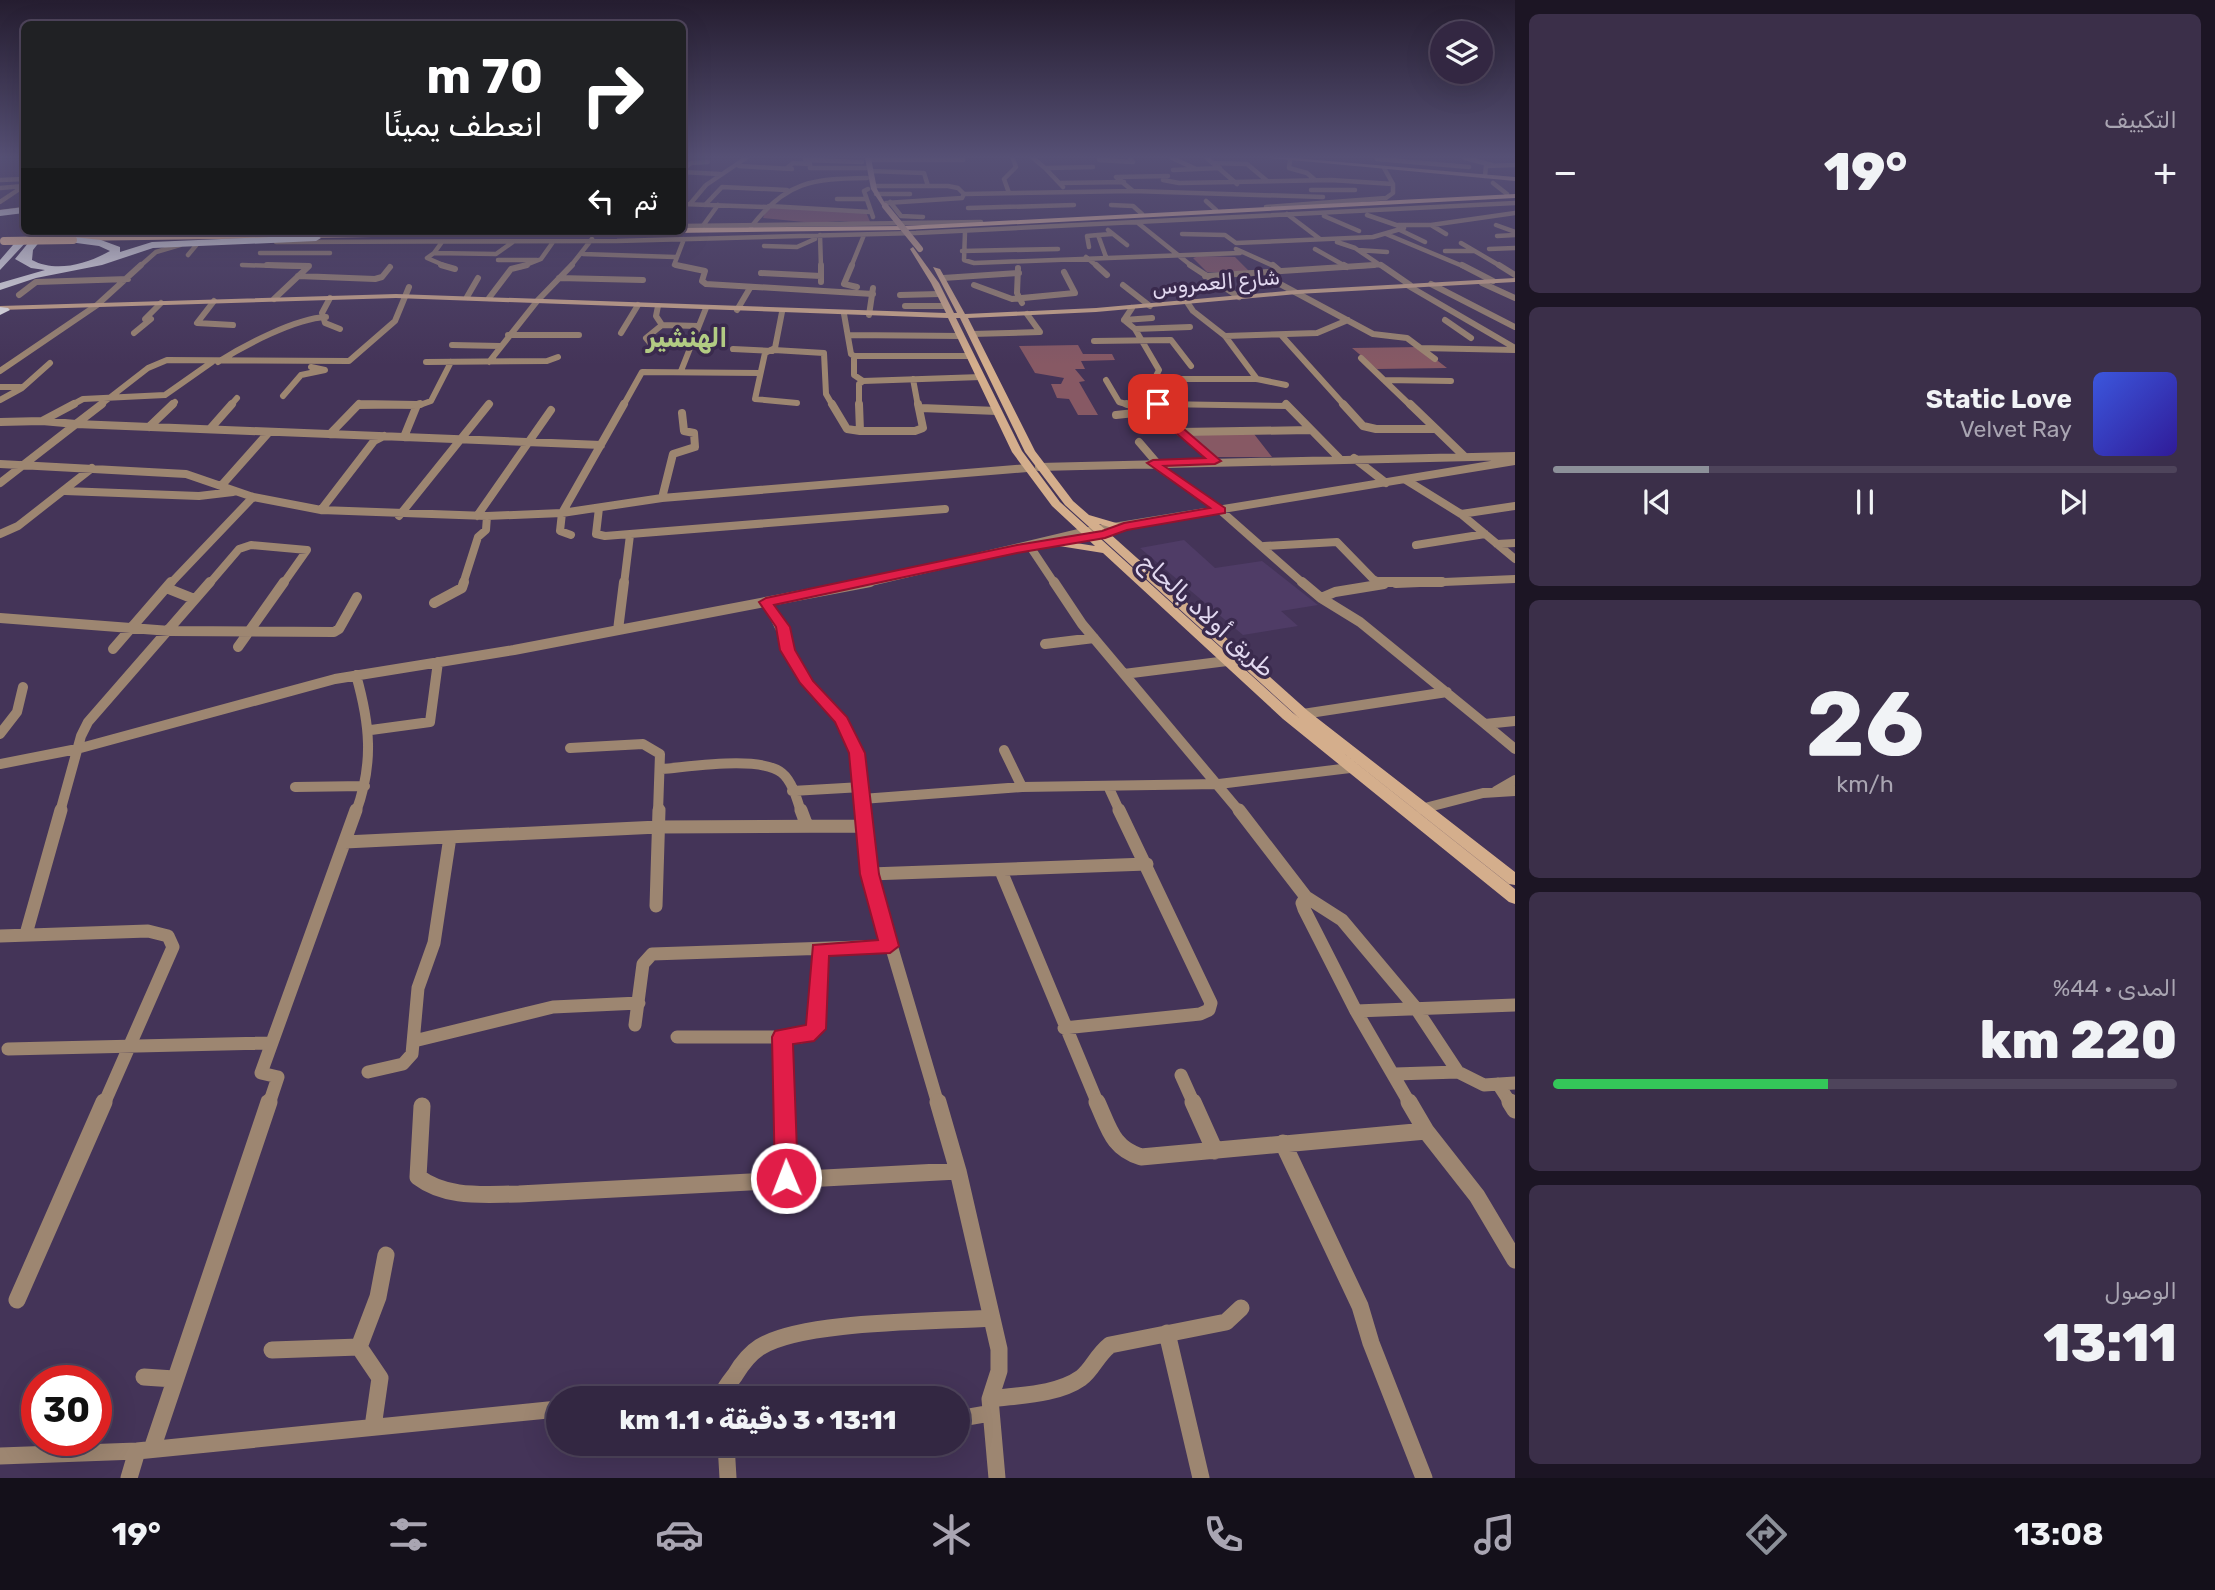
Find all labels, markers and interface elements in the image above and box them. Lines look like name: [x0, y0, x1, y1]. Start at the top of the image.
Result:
map controls: [1430, 21, 1493, 84]
button: layers: [1430, 21, 1493, 84]
text: 70 m: [426, 47, 543, 105]
icon: right: [567, 49, 658, 140]
text: انعطف يمينًا: [383, 106, 543, 144]
text: التكييف: [2104, 106, 2177, 134]
text: 19°: [1824, 141, 1907, 203]
text: −: [1553, 149, 1578, 195]
text: +: [2153, 149, 2177, 195]
icon: left: [582, 182, 620, 220]
text: ثم: [634, 186, 658, 217]
street label: شارع العمروس: [1151, 264, 1281, 302]
district label: الهنشير: [645, 323, 727, 354]
pin: [1128, 374, 1188, 434]
text: Static Love: [1926, 384, 2072, 415]
icon: arrive: [1139, 385, 1177, 423]
text: Velvet Ray: [1960, 415, 2072, 443]
icon: previous: [1638, 483, 1676, 521]
icon: pause: [1846, 483, 1884, 521]
icon: next: [2054, 483, 2092, 521]
street label: طريق أولاد بالحاج: [1132, 547, 1280, 684]
text: 26: [1806, 670, 1924, 778]
text: km/h: [1836, 770, 1894, 798]
text: المدى · 44%: [2053, 974, 2177, 1002]
text: 220 km: [1980, 1009, 2177, 1071]
position arrow: [749, 1141, 823, 1215]
text: الوصول: [2105, 1277, 2177, 1305]
text: 13:11: [2043, 1312, 2177, 1374]
speed limit sign: 30: [21, 1365, 112, 1456]
text: 13:11 · 3 دقيقة · 1.1 km: [620, 1405, 896, 1436]
icon: filters: [384, 1510, 433, 1559]
icon: car: [655, 1510, 704, 1559]
icon: climate: [927, 1510, 976, 1559]
icon: phone: [1199, 1510, 1248, 1559]
icon: music: [1470, 1510, 1519, 1559]
icon: directions: [1742, 1510, 1791, 1559]
text: 19°: [111, 1515, 161, 1553]
text: 13:08: [2014, 1515, 2104, 1553]

